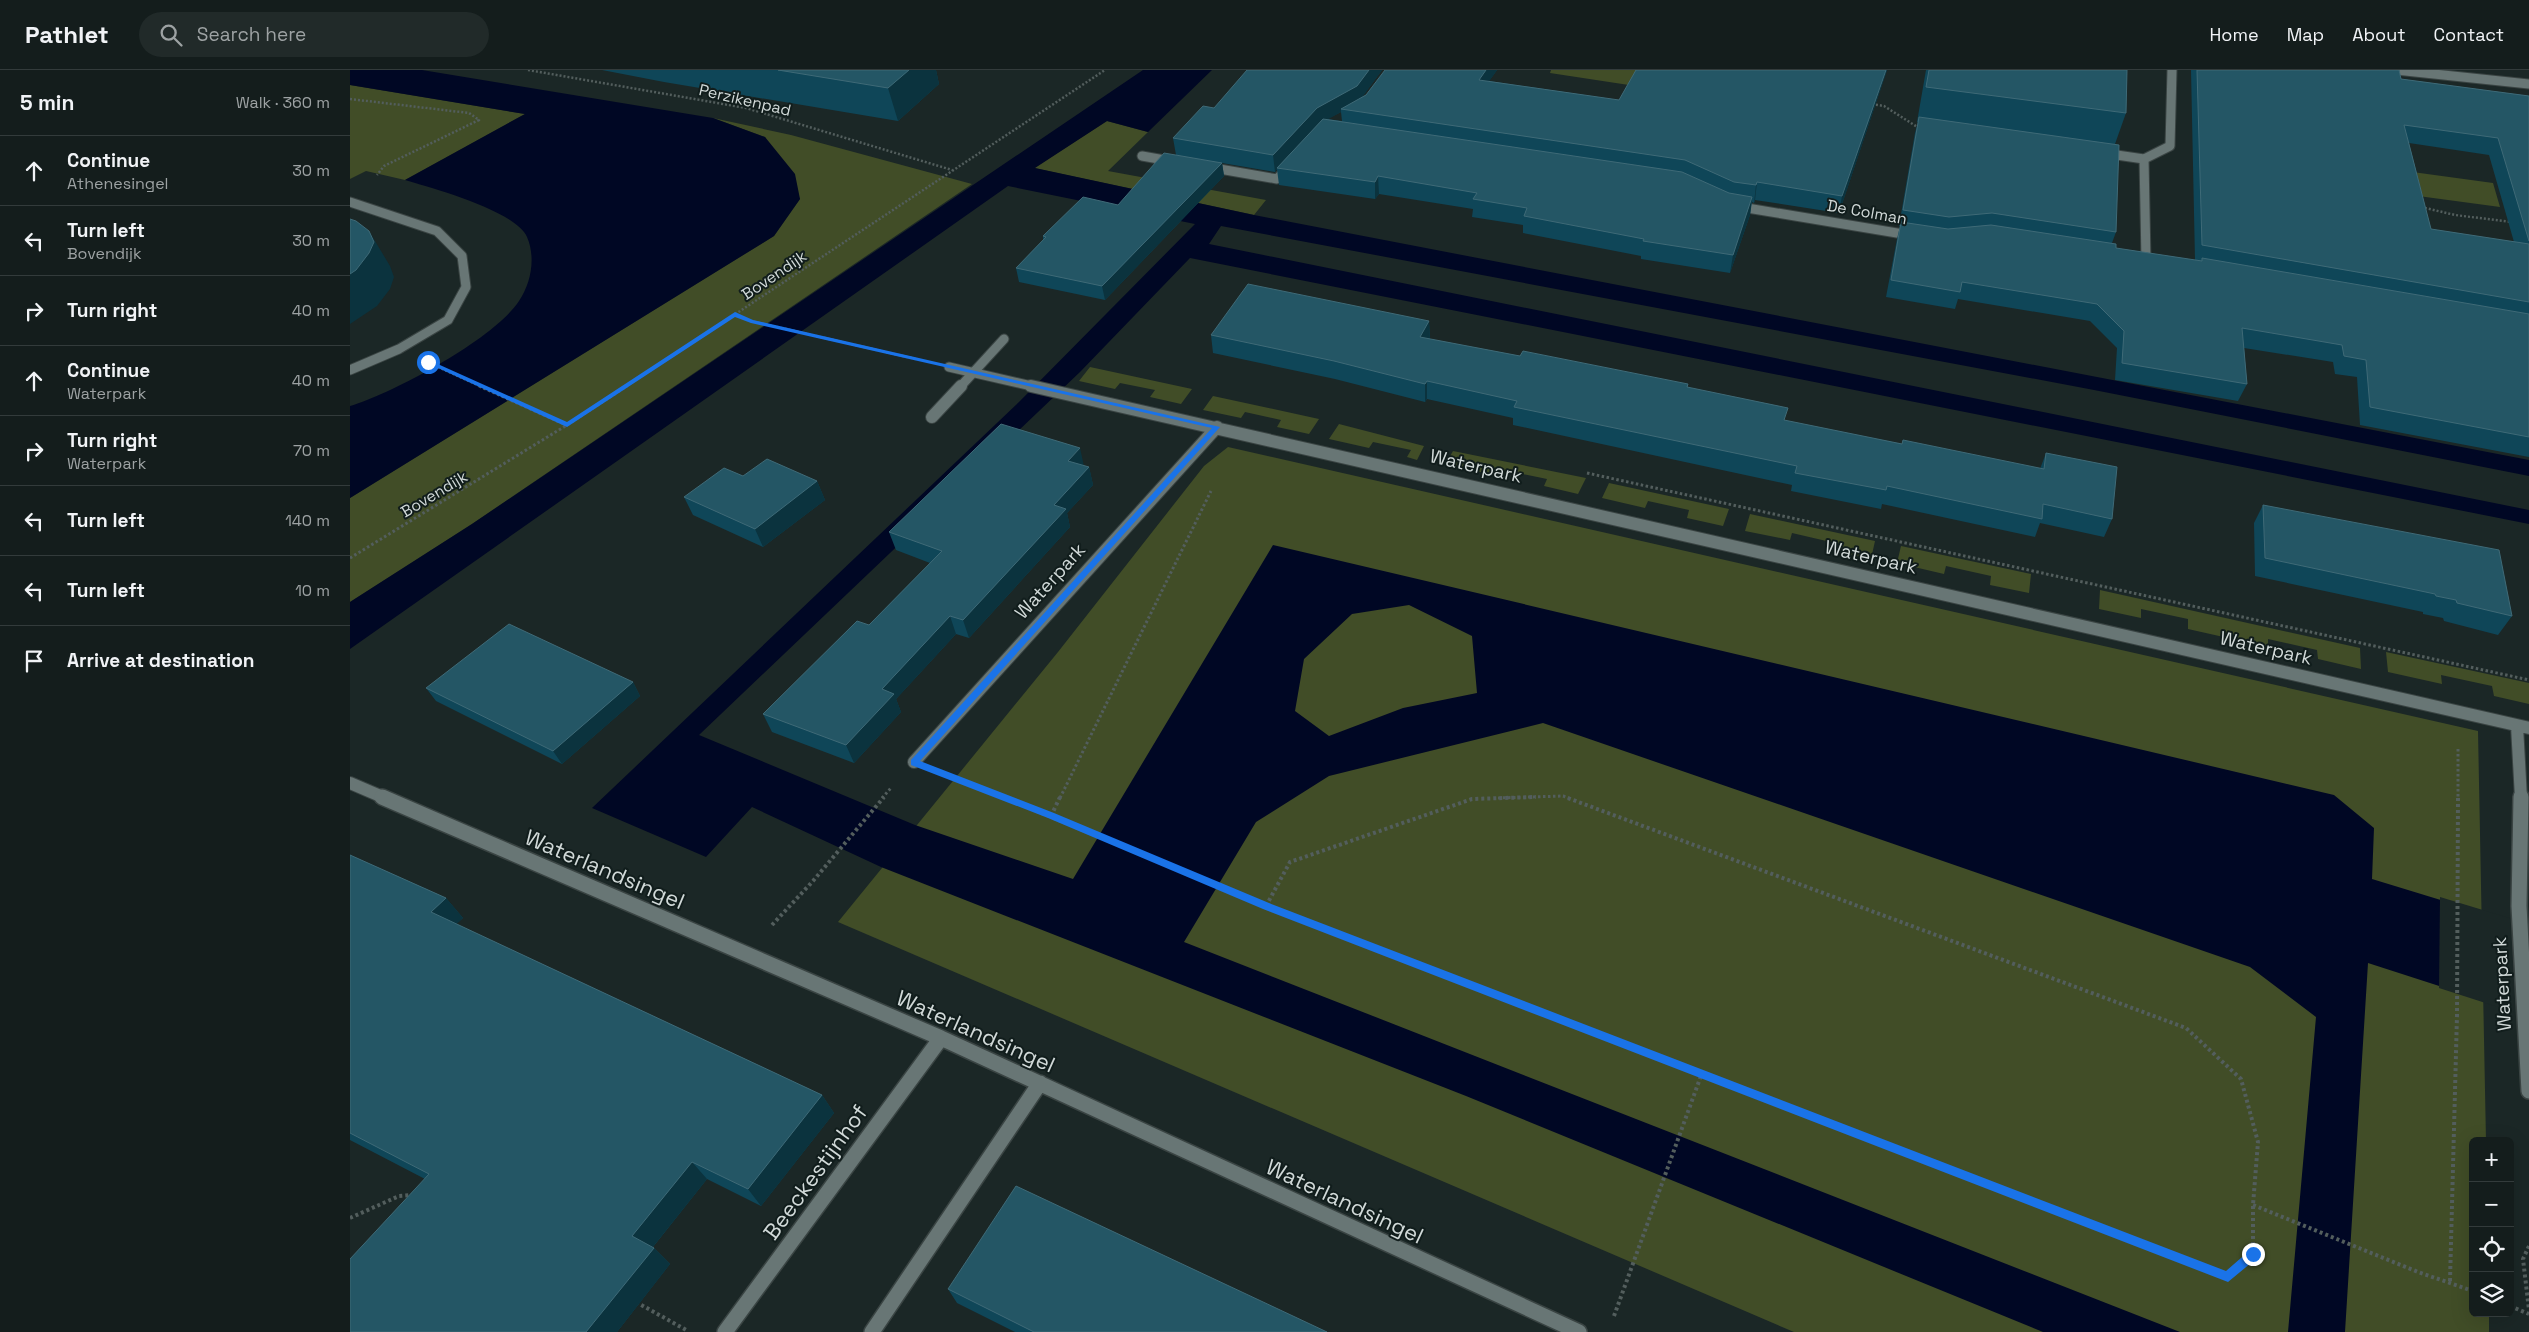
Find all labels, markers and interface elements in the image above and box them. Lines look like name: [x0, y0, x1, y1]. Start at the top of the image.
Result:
search box: [139, 12, 489, 57]
text: Pathlet: [25, 19, 109, 50]
icon: search: [157, 21, 185, 49]
text: Search here: [197, 22, 306, 47]
text: Home: [2210, 23, 2259, 46]
text: Map: [2287, 23, 2324, 46]
text: About: [2352, 23, 2406, 46]
text: Contact: [2434, 23, 2504, 46]
street label: Perzikenpad: [697, 79, 793, 121]
text: 5 min: [20, 89, 74, 116]
text: Walk · 360 m: [236, 92, 330, 113]
text: Continue: [67, 148, 150, 173]
icon: ahead: [20, 157, 48, 185]
text: 30 m: [292, 160, 330, 181]
text: Athenesingel: [67, 173, 169, 194]
street label: De Colman: [1825, 195, 1909, 229]
text: Turn left: [67, 218, 145, 243]
icon: left: [20, 227, 48, 255]
text: 30 m: [292, 230, 330, 251]
text: Bovendijk: [67, 243, 142, 264]
street label: Bovendijk: [737, 245, 811, 305]
icon: right: [20, 297, 48, 325]
text: Turn right: [67, 298, 157, 323]
text: 40 m: [292, 300, 330, 321]
route start: [417, 351, 440, 374]
text: Continue: [67, 358, 150, 383]
icon: ahead: [20, 367, 48, 395]
text: 40 m: [292, 370, 330, 391]
text: Waterpark: [67, 383, 146, 404]
text: Turn right: [67, 428, 157, 453]
icon: right: [20, 437, 48, 465]
text: 70 m: [293, 440, 330, 461]
street label: Waterpark: [1427, 443, 1525, 489]
text: Waterpark: [67, 453, 146, 474]
street label: Bovendijk: [397, 466, 472, 522]
icon: left: [20, 507, 48, 535]
text: Turn left: [67, 508, 145, 533]
text: 140 m: [285, 510, 330, 531]
street label: Waterpark: [1822, 534, 1920, 580]
street label: Waterpark: [1009, 538, 1091, 624]
icon: left: [20, 577, 48, 605]
text: Turn left: [67, 578, 145, 603]
text: 10 m: [295, 580, 330, 601]
street label: Waterpark: [2217, 625, 2315, 671]
icon: arrive: [20, 647, 48, 675]
text: Arrive at destination: [67, 648, 255, 673]
street label: Waterlandsingel: [521, 823, 689, 915]
street label: Waterpark: [2487, 936, 2517, 1032]
street label: Waterlandsingel: [892, 983, 1060, 1079]
street label: Beeckestijnhof: [757, 1099, 874, 1245]
map controls: [2469, 1137, 2514, 1317]
button: +: [2469, 1137, 2514, 1182]
street label: Waterlandsingel: [1262, 1152, 1428, 1250]
button: −: [2469, 1182, 2514, 1227]
button: locate: [2469, 1227, 2514, 1272]
route end: [2242, 1243, 2265, 1266]
button: layers: [2469, 1272, 2514, 1317]

